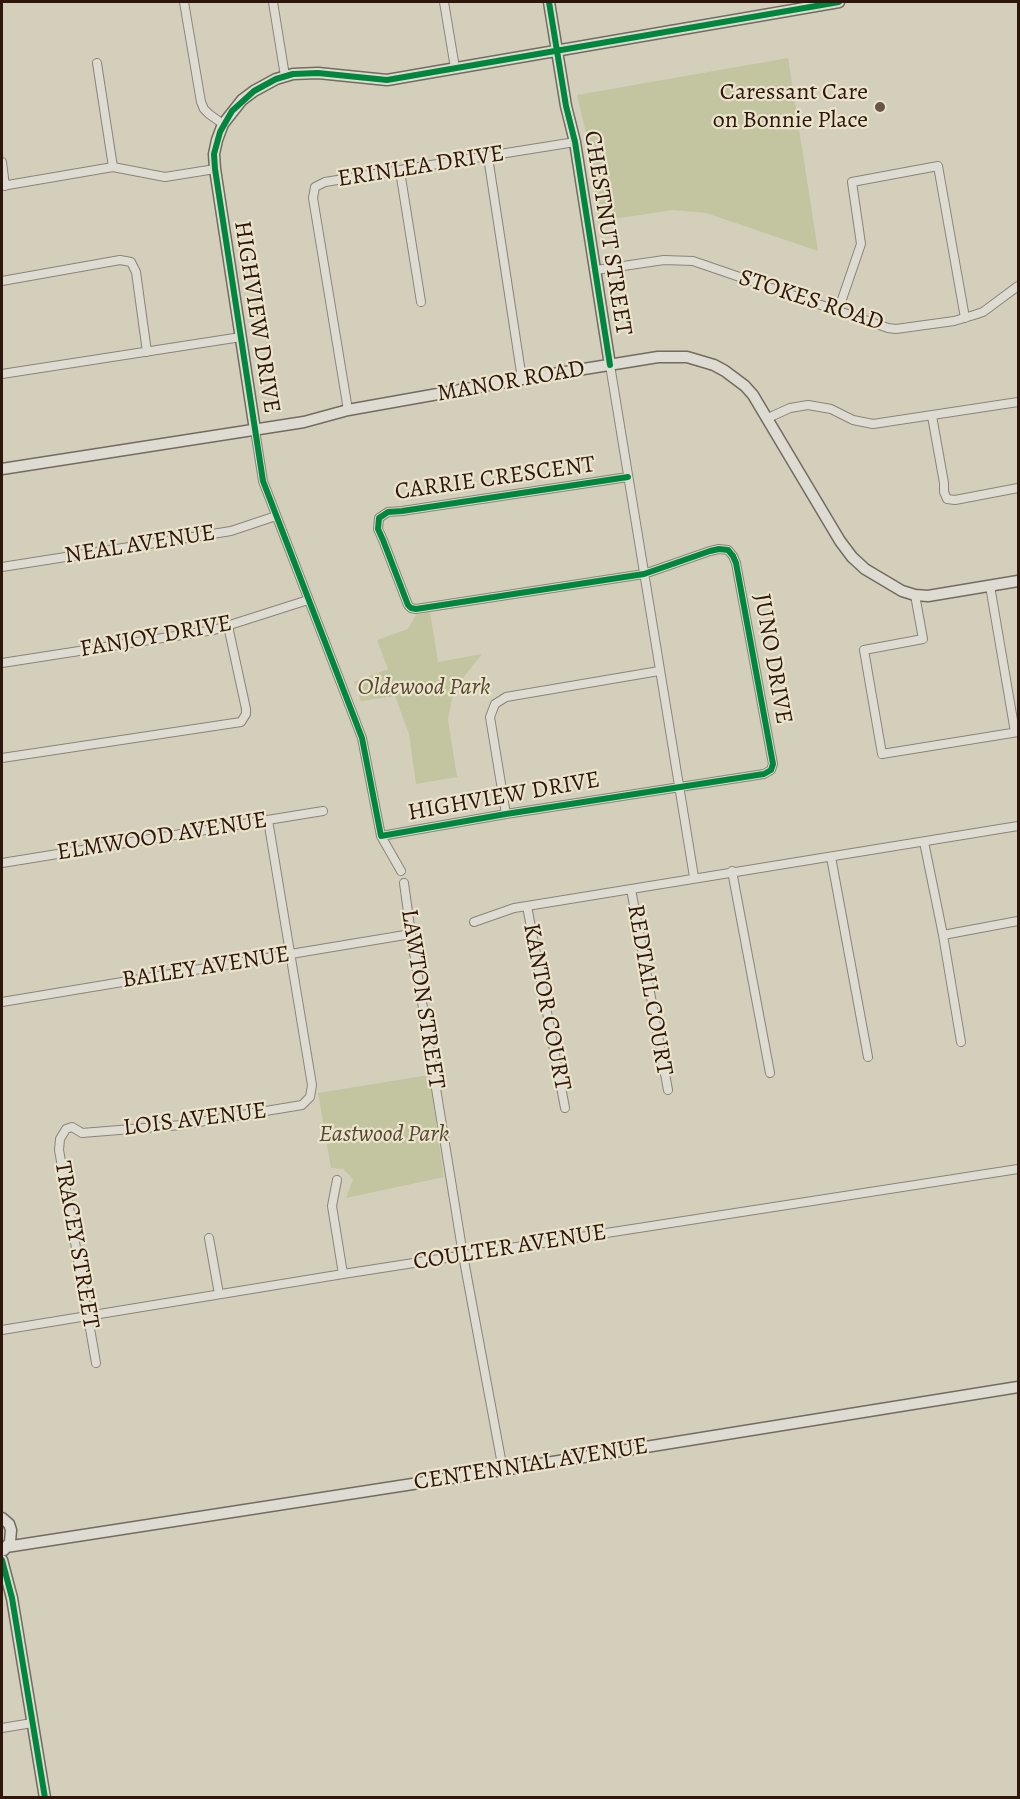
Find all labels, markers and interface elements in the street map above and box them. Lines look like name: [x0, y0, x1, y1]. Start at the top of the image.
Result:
place label: Caressant Care on Bonnie Place: [713, 79, 868, 135]
marker: Caressant Care on Bonnie Place: [873, 100, 887, 114]
street label: CHESTNUT STREET: [577, 129, 637, 337]
street label: ERINLEA DRIVE: [336, 140, 506, 194]
street label: HIGHVIEW DRIVE: [227, 219, 285, 415]
street label: STOKES ROAD: [735, 264, 887, 338]
street label: MANOR ROAD: [435, 355, 587, 409]
street label: CARRIE CRESCENT: [393, 451, 597, 507]
street label: NEAL AVENUE: [63, 519, 217, 571]
street label: JUNO DRIVE: [746, 592, 798, 726]
street label: FANJOY DRIVE: [78, 609, 234, 665]
park label: Oldewood Park: [357, 674, 491, 702]
street label: HIGHVIEW DRIVE: [406, 766, 602, 828]
street label: ELMWOOD AVENUE: [55, 806, 269, 868]
street label: REDTAIL COURT: [620, 902, 678, 1078]
street label: LAWTON STREET: [394, 907, 450, 1091]
street label: KANTOR COURT: [516, 921, 576, 1093]
street label: BAILEY AVENUE: [120, 941, 292, 995]
street label: LOIS AVENUE: [122, 1097, 268, 1143]
park label: Eastwood Park: [319, 1121, 449, 1149]
street label: TRACEY STREET: [47, 1159, 105, 1331]
street label: COULTER AVENUE: [411, 1219, 609, 1277]
street label: CENTENNIAL AVENUE: [412, 1432, 650, 1498]

